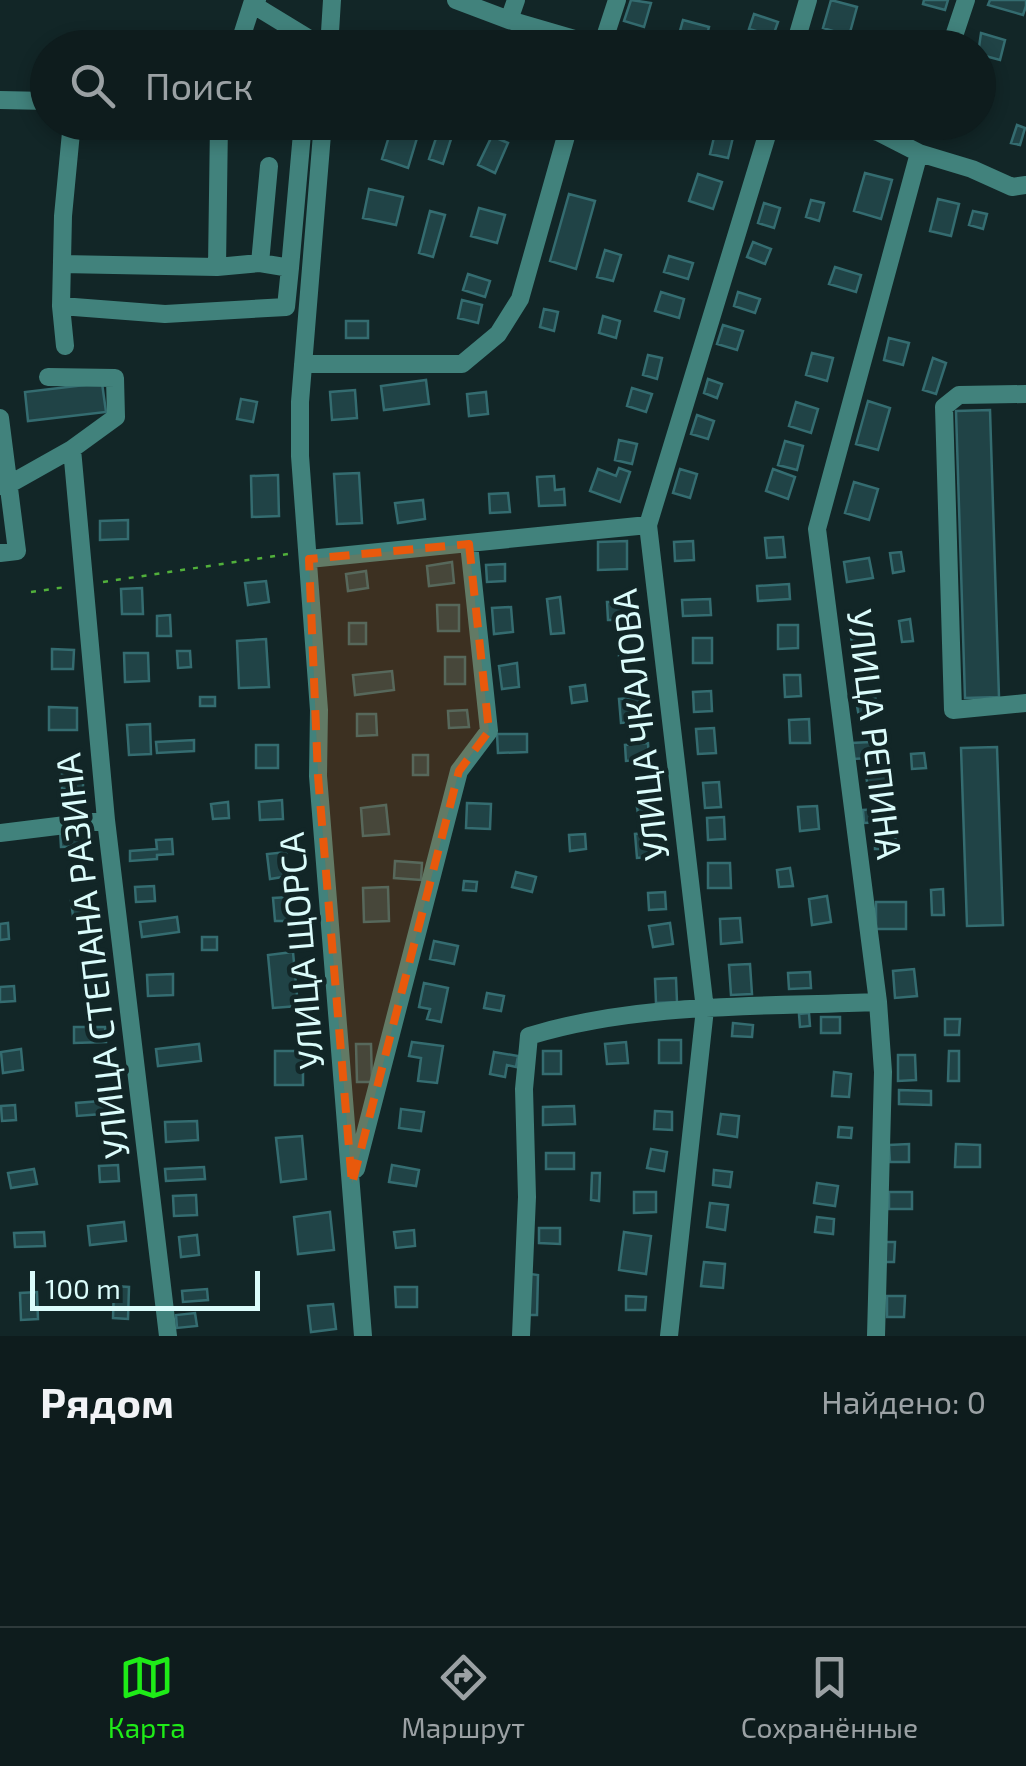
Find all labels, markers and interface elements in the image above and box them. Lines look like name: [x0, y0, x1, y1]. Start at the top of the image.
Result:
search box: [30, 30, 996, 140]
icon: search: [65, 58, 120, 113]
text: Поиск: [145, 62, 254, 108]
street label: УЛИЦА ЧКАЛОВА: [601, 587, 676, 863]
street label: УЛИЦА РЕПИНА: [840, 606, 912, 862]
street label: УЛИЦА СТЕПАНА РАЗИНА: [45, 751, 137, 1161]
street label: УЛИЦА ЩОРСА: [269, 830, 331, 1071]
scale bar: [30, 1266, 260, 1310]
text: 100 m: [45, 1271, 121, 1305]
text: Рядом: [40, 1376, 174, 1426]
text: Найдено: 0: [821, 1382, 986, 1420]
tab: Карта: [108, 1650, 186, 1744]
tab: Маршрут: [401, 1650, 525, 1744]
tab: Сохранённые: [741, 1650, 918, 1744]

